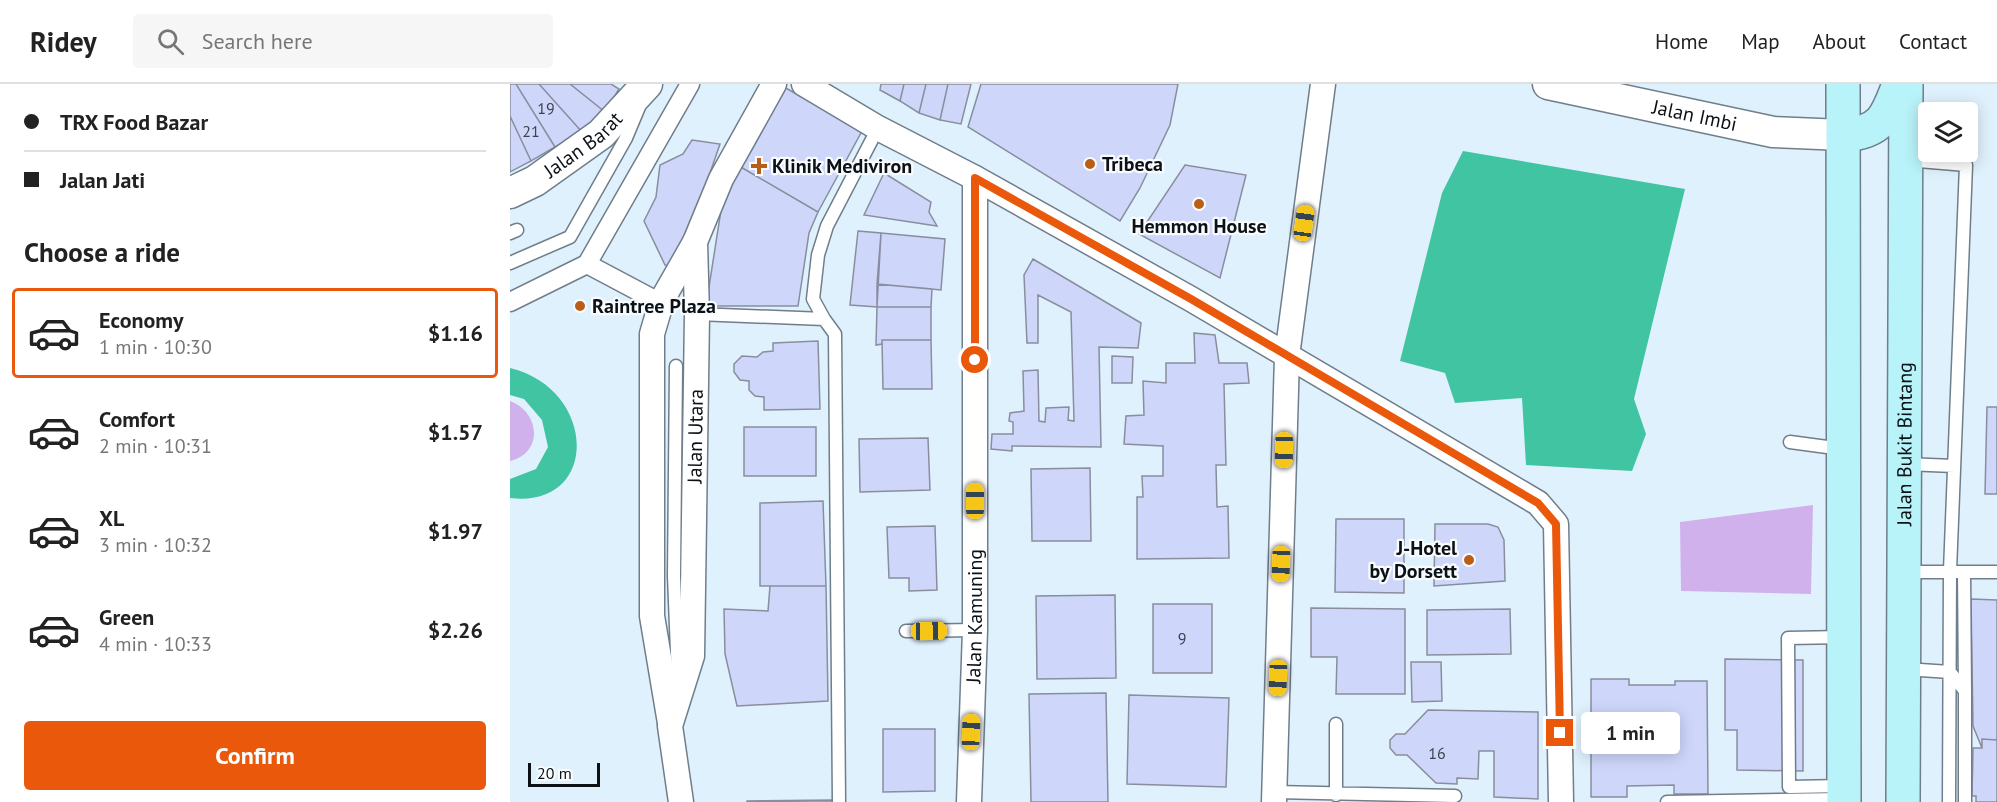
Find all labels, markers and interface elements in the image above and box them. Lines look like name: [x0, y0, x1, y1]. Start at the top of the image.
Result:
search box: [133, 14, 553, 68]
text: Ridey: [30, 23, 97, 60]
icon: search: [154, 25, 187, 58]
text: Search here: [202, 27, 313, 55]
text: Home: [1655, 28, 1708, 55]
text: Map: [1741, 28, 1780, 55]
text: About: [1813, 28, 1866, 55]
text: Contact: [1899, 28, 1967, 55]
street label: Jalan Imbi: [1649, 93, 1740, 137]
house number: 19: [537, 98, 555, 118]
map controls: [1918, 102, 1978, 162]
button: layers: [1918, 102, 1978, 162]
street label: Jalan Barat: [538, 106, 628, 184]
text: TRX Food Bazar: [60, 108, 208, 136]
house number: 21: [522, 121, 540, 141]
place label: Tribeca: [1102, 151, 1163, 177]
place label: Klinik Mediviron: [772, 153, 912, 179]
marker: Klinik Mediviron: [750, 157, 768, 175]
marker: Tribeca: [1083, 157, 1097, 171]
text: Jalan Jati: [60, 166, 145, 194]
marker: Hemmon House: [1192, 197, 1206, 211]
car: [1293, 204, 1315, 242]
place label: Hemmon House: [1131, 213, 1267, 239]
text: Choose a ride: [24, 235, 180, 269]
place label: Raintree Plaza: [592, 293, 716, 319]
marker: Raintree Plaza: [573, 299, 587, 313]
icon: car: [27, 306, 81, 360]
text: Economy: [99, 306, 183, 334]
text: $1.16: [428, 319, 483, 347]
text: 1 min · 10:30: [99, 334, 212, 360]
route start: [961, 346, 988, 373]
street label: Jalan Bukit Bintang: [1891, 362, 1918, 527]
street label: Jalan Utara: [682, 389, 709, 485]
icon: car: [27, 405, 81, 459]
text: Comfort: [99, 405, 175, 433]
text: $1.57: [428, 418, 483, 446]
car: [1275, 432, 1293, 468]
text: 2 min · 10:31: [99, 433, 212, 459]
car: [966, 483, 984, 519]
icon: car: [27, 504, 81, 558]
text: XL: [99, 504, 124, 532]
text: $1.97: [428, 517, 483, 545]
text: 3 min · 10:32: [99, 532, 212, 558]
place label: J-Hotel by Dorsett: [1370, 535, 1457, 584]
car: [1271, 546, 1291, 582]
street label: Jalan Kamuning: [960, 549, 988, 685]
marker: J-Hotel by Dorsett: [1462, 553, 1476, 567]
icon: car: [27, 603, 81, 657]
text: Green: [99, 603, 154, 631]
text: $2.26: [428, 616, 483, 644]
car: [911, 622, 947, 640]
house number: 9: [1178, 628, 1186, 648]
text: 4 min · 10:33: [99, 631, 212, 657]
car: [1268, 660, 1288, 696]
callout: 1 min: [1581, 712, 1680, 754]
car: [961, 714, 981, 750]
route end: [1546, 719, 1573, 746]
text: 1 min: [1606, 720, 1655, 746]
button: Confirm: [24, 721, 486, 790]
house number: 16: [1428, 743, 1446, 763]
scale bar: [528, 760, 600, 788]
text: 20 m: [537, 763, 572, 783]

